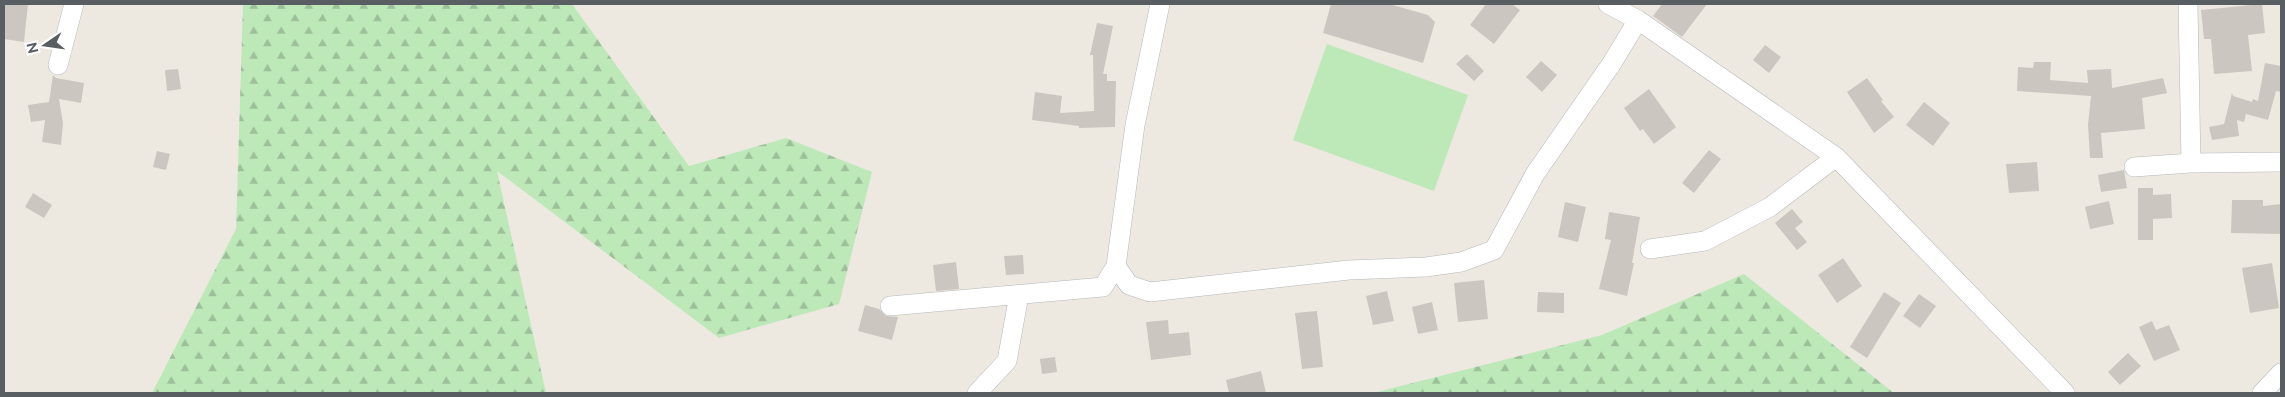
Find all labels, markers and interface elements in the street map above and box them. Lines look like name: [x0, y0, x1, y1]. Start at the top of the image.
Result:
north arrow: [20, 20, 70, 70]
text: N: [23, 41, 41, 55]

